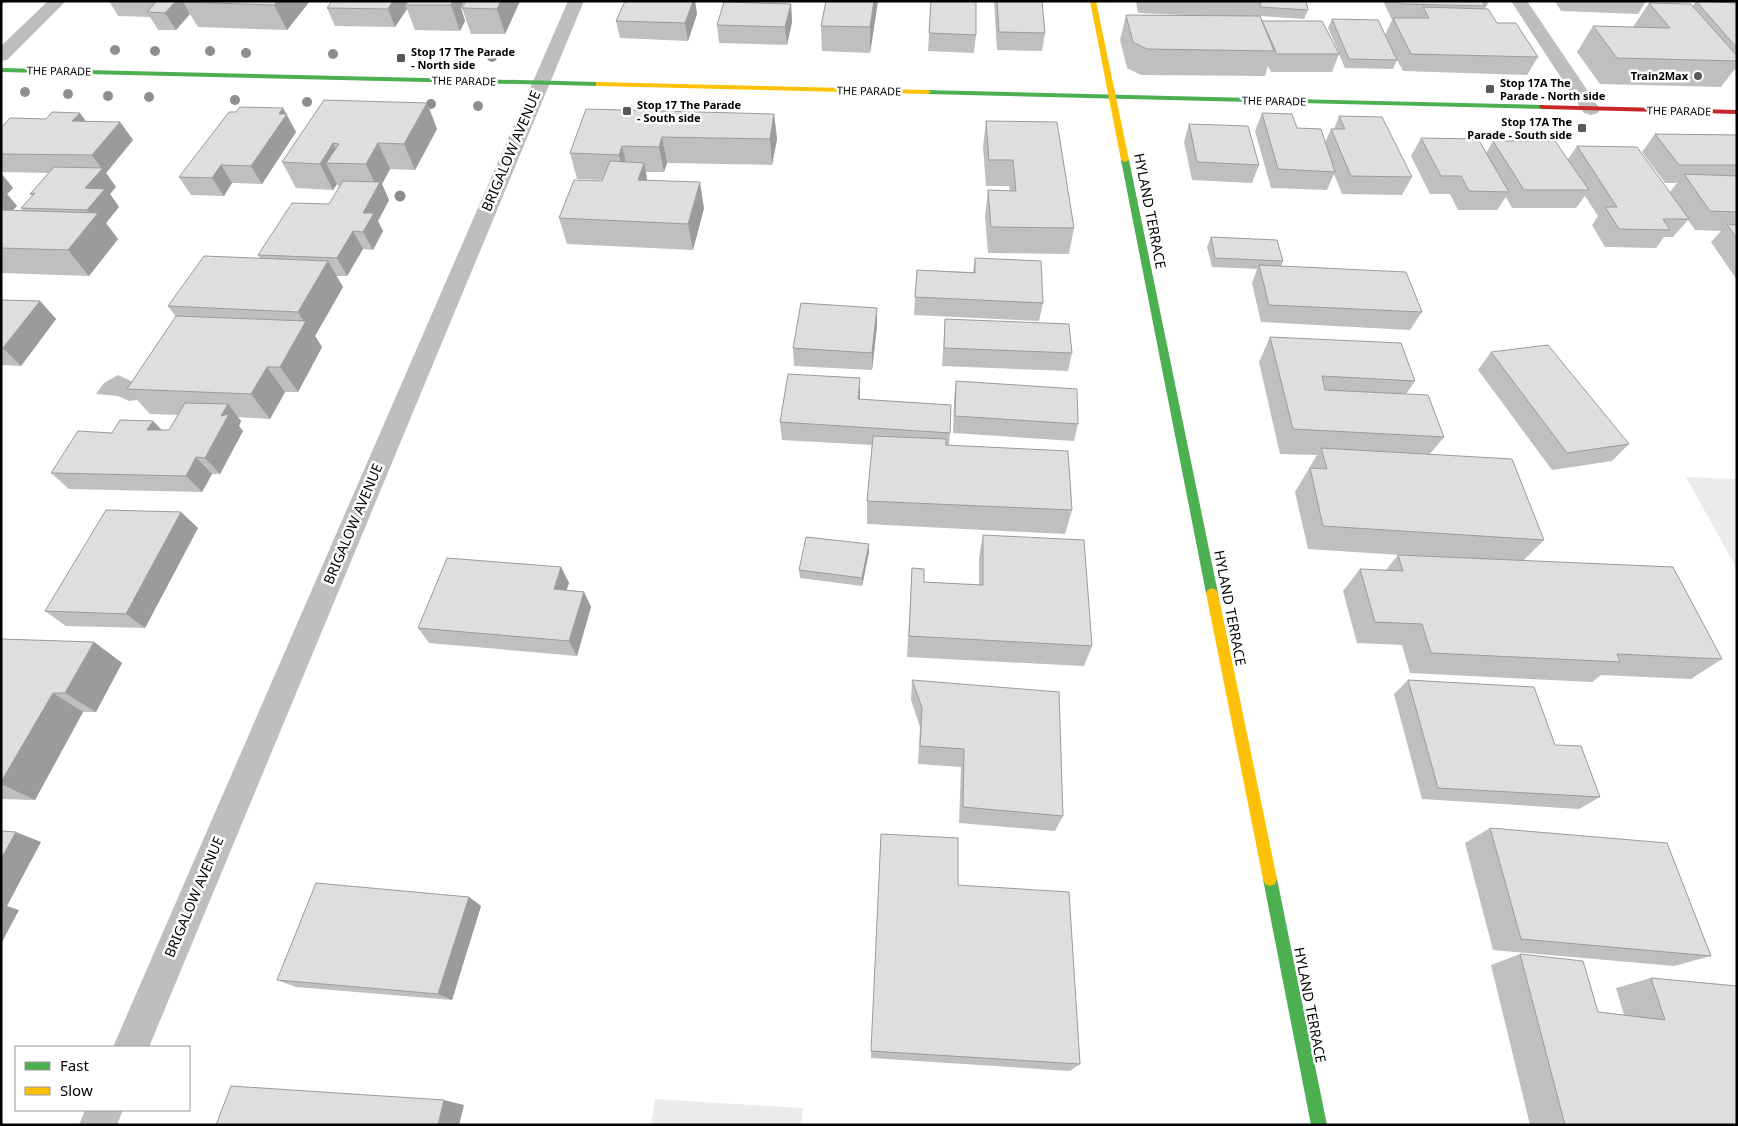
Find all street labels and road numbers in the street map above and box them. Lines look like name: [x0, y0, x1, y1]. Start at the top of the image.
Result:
street label: THE PARADE: [27, 62, 91, 79]
street label: THE PARADE: [432, 72, 496, 89]
street label: THE PARADE: [837, 82, 901, 99]
street label: BRIGALOW AVENUE: [477, 88, 545, 214]
street label: THE PARADE: [1242, 92, 1306, 109]
street label: THE PARADE: [1647, 102, 1711, 119]
street label: HYLAND TERRACE: [1130, 151, 1171, 270]
street label: BRIGALOW AVENUE: [319, 461, 387, 587]
street label: HYLAND TERRACE: [1210, 548, 1251, 667]
street label: BRIGALOW AVENUE: [160, 834, 228, 960]
street label: HYLAND TERRACE: [1290, 945, 1331, 1064]

